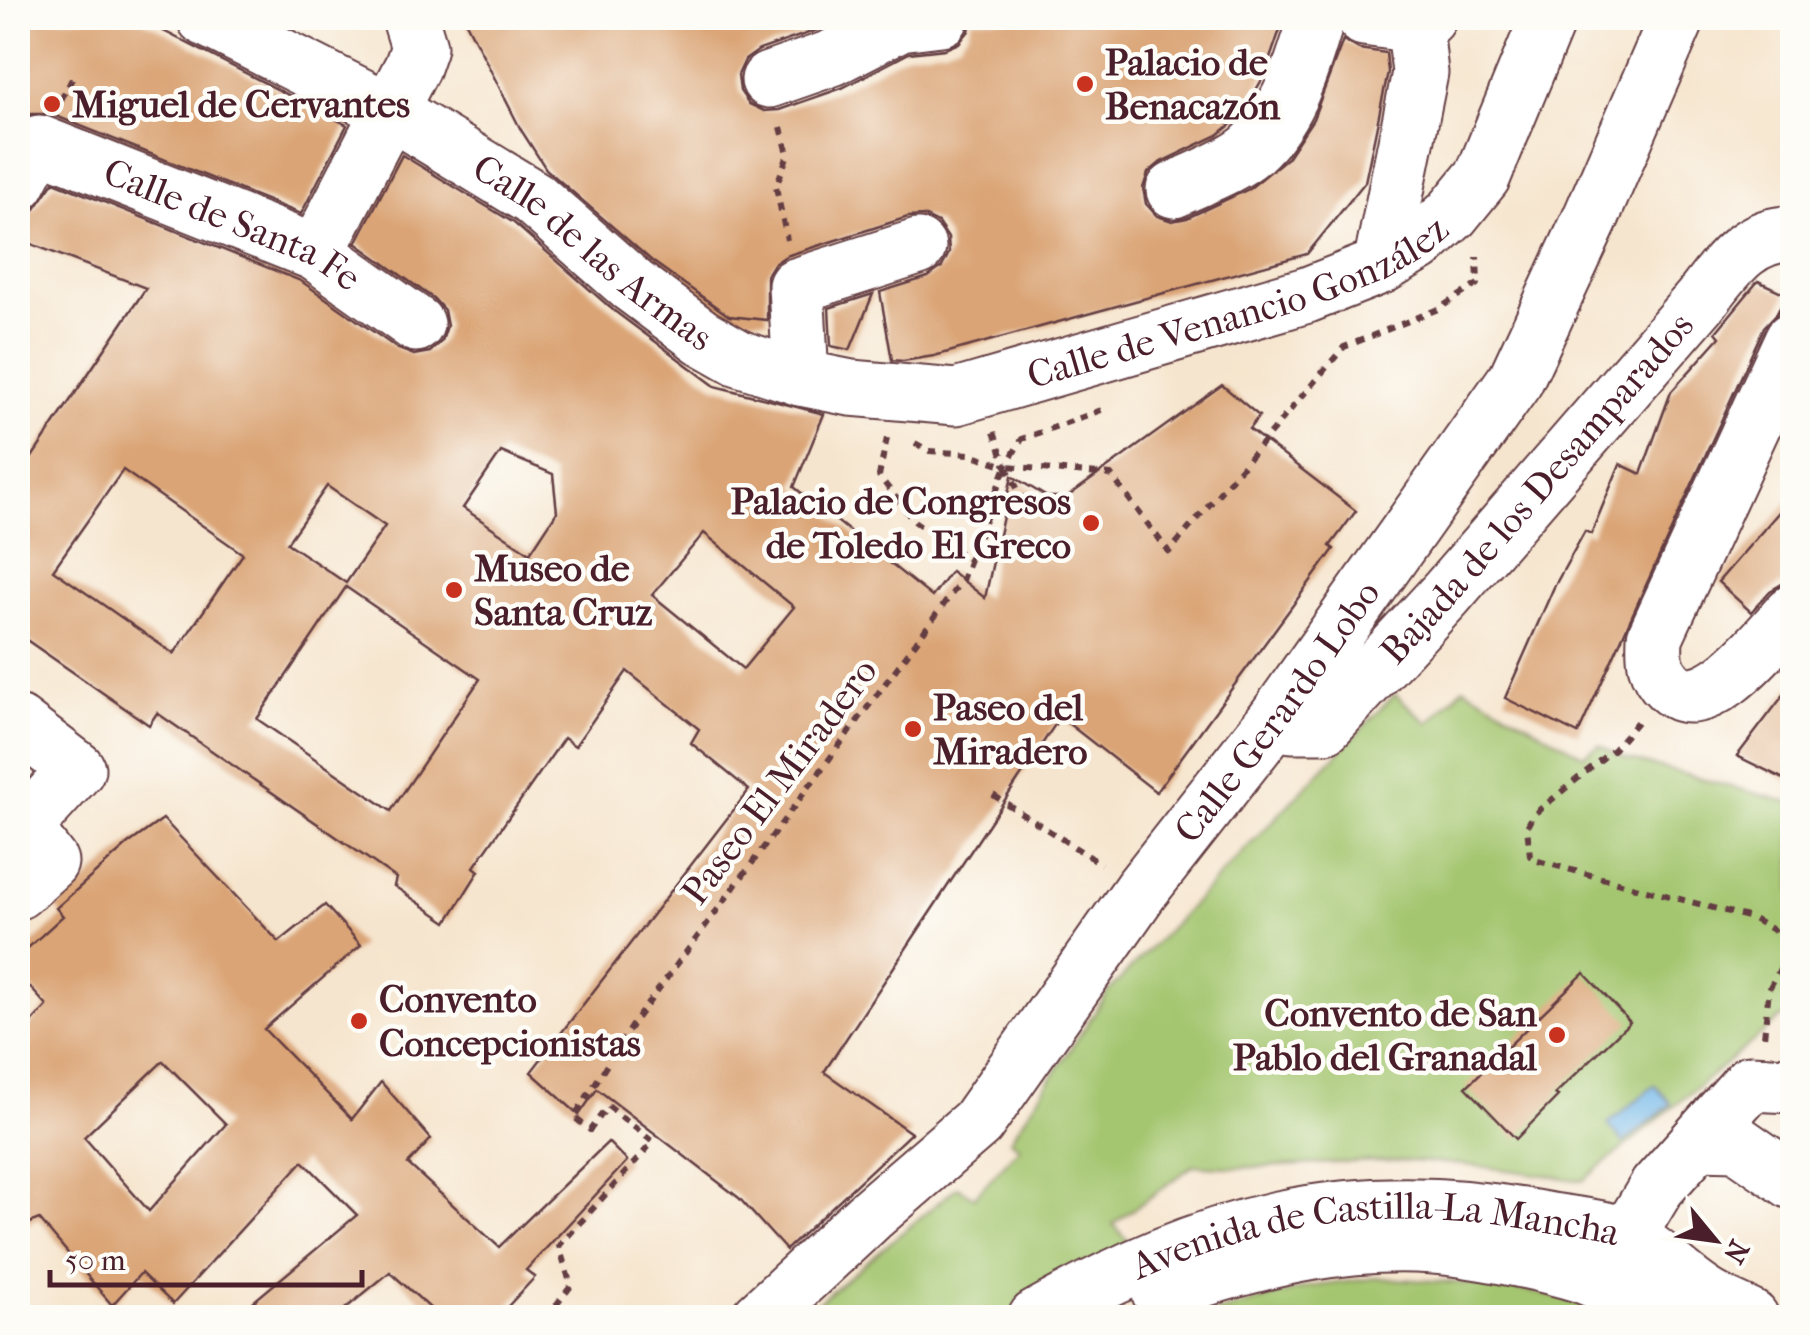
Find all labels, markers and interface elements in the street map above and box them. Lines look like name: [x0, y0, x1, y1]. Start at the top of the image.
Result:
place label: Palacio de Benacazón: [1105, 40, 1281, 129]
marker: Palacio de Benacazón: [1074, 73, 1096, 95]
place label: Miguel de Cervantes: [72, 82, 410, 127]
marker: Miguel de Cervantes: [41, 93, 63, 115]
street label: Calle de las Armas: [465, 145, 720, 361]
street label: Calle de Santa Fe: [97, 149, 369, 301]
street label: Calle de Venancio González: [1022, 207, 1457, 398]
street label: Bajada de los Desamparados: [1371, 303, 1703, 673]
place label: Palacio de Congresos de Toledo El Greco: [731, 479, 1071, 568]
marker: Palacio de Congresos de Toledo El Greco: [1080, 512, 1102, 534]
place label: Museo de Santa Cruz: [474, 546, 653, 635]
street label: Calle Gerardo Lobo: [1165, 572, 1389, 852]
marker: Museo de Santa Cruz: [443, 579, 465, 601]
street label: Paseo El Miradero: [672, 649, 887, 913]
place label: Paseo del Miradero: [933, 685, 1087, 774]
marker: Paseo del Miradero: [902, 718, 924, 740]
place label: Convento Concepcionistas: [379, 977, 641, 1066]
place label: Convento de San Pablo del Granadal: [1233, 991, 1538, 1080]
marker: Convento Concepcionistas: [348, 1010, 370, 1032]
marker: Convento de San Pablo del Granadal: [1546, 1024, 1568, 1046]
street label: Avenida de Castilla-La Mancha: [1123, 1183, 1625, 1290]
north arrow: [1665, 1190, 1765, 1290]
scale bar: [50, 1225, 362, 1287]
text: N: [1716, 1235, 1756, 1270]
text: 50 m: [65, 1243, 126, 1278]

